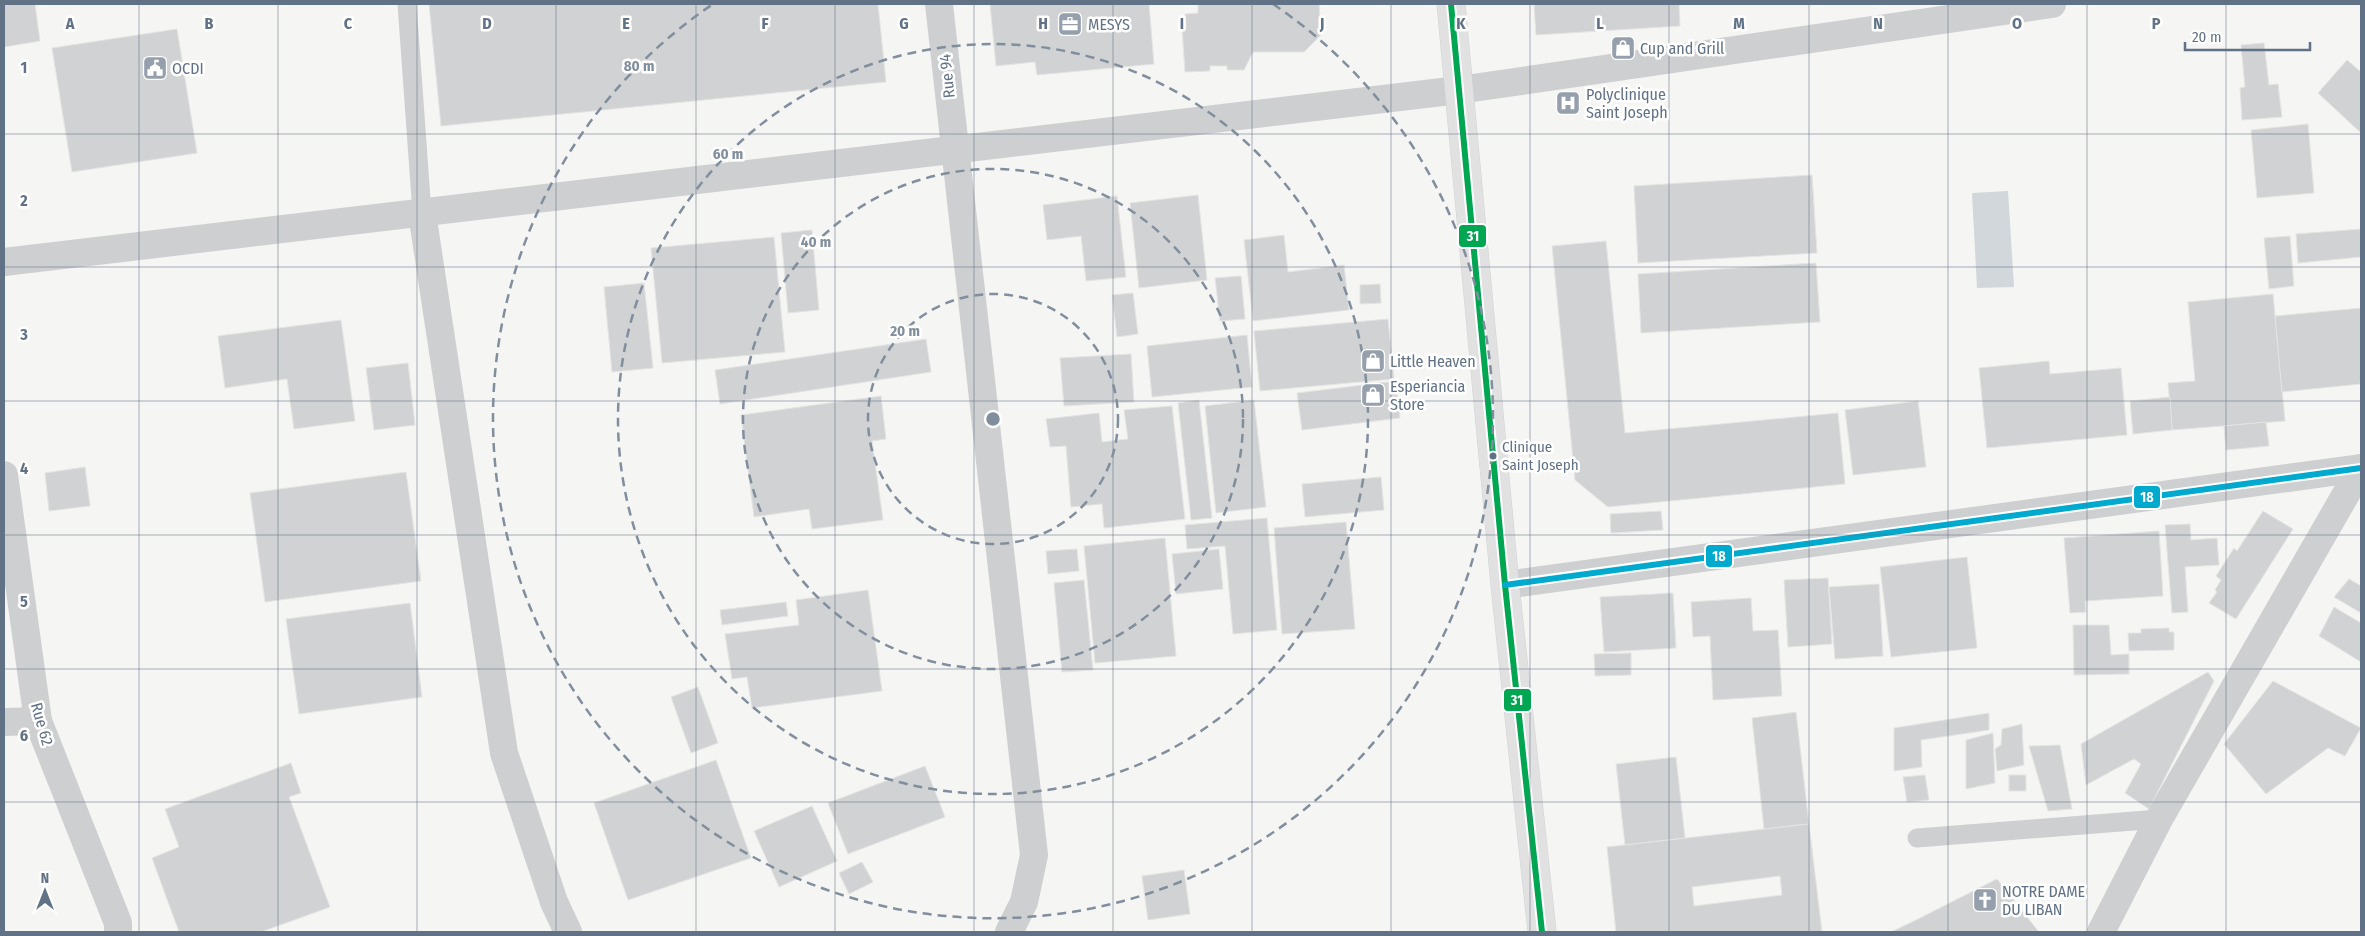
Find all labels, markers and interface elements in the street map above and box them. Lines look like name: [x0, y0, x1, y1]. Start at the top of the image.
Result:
office icon: MESYS: [1057, 11, 1083, 37]
text: A: [65, 14, 75, 33]
text: B: [205, 14, 214, 33]
text: C: [344, 14, 353, 33]
text: D: [482, 14, 492, 33]
text: E: [622, 14, 630, 33]
text: F: [761, 14, 769, 33]
text: G: [899, 14, 909, 33]
text: H: [1038, 14, 1048, 33]
text: I: [1180, 14, 1184, 33]
text: J: [1319, 14, 1324, 33]
text: K: [1456, 14, 1466, 33]
text: L: [1596, 14, 1604, 33]
text: M: [1733, 14, 1745, 33]
text: N: [1873, 14, 1883, 33]
text: O: [2012, 14, 2022, 33]
text: P: [2152, 14, 2161, 33]
place label: MESYS: [1088, 15, 1130, 34]
scale bar: [2185, 20, 2310, 52]
text: 20 m: [2192, 28, 2222, 46]
shop icon: Cup and Grill: [1610, 35, 1636, 61]
place label: Cup and Grill: [1640, 39, 1724, 58]
street label: Rue 94: [935, 53, 959, 99]
public building icon: OCDI: [142, 55, 168, 81]
text: 80 m: [624, 57, 654, 75]
text: 1: [21, 58, 27, 77]
place label: OCDI: [172, 59, 204, 78]
place label: Polyclinique Saint Joseph: [1586, 85, 1668, 122]
hospital icon: Polyclinique Saint Joseph: [1555, 90, 1581, 116]
text: 60 m: [713, 145, 743, 163]
text: 2: [19, 191, 28, 210]
line badge: 31: [1458, 224, 1487, 248]
text: 31: [1466, 228, 1479, 245]
text: 40 m: [801, 233, 831, 251]
text: 20 m: [889, 322, 920, 340]
text: 3: [19, 325, 28, 344]
shop icon: Little Heaven: [1360, 348, 1386, 374]
place label: Little Heaven: [1390, 352, 1476, 371]
place label: Esperiancia Store: [1390, 377, 1465, 414]
shop icon: Esperiancia Store: [1360, 382, 1386, 408]
centre of rings: [984, 410, 1002, 428]
place label: Clinique Saint Joseph: [1502, 438, 1579, 474]
marker: Clinique Saint Joseph: [1488, 451, 1498, 461]
text: 4: [20, 459, 28, 478]
line badge: 18: [2133, 485, 2161, 509]
text: 18: [2140, 489, 2154, 506]
line badge: 18: [1705, 544, 1733, 568]
text: 18: [1712, 548, 1726, 565]
text: 5: [20, 592, 28, 611]
line badge: 31: [1503, 688, 1532, 712]
text: 31: [1510, 692, 1523, 709]
street label: Rue 62: [27, 700, 57, 748]
text: 6: [20, 726, 28, 745]
north arrow: [20, 866, 70, 916]
text: N: [41, 870, 49, 887]
place label: NOTRE DAME DU LIBAN: [2002, 882, 2085, 919]
church icon: NOTRE DAME DU LIBAN: [1972, 887, 1998, 913]

